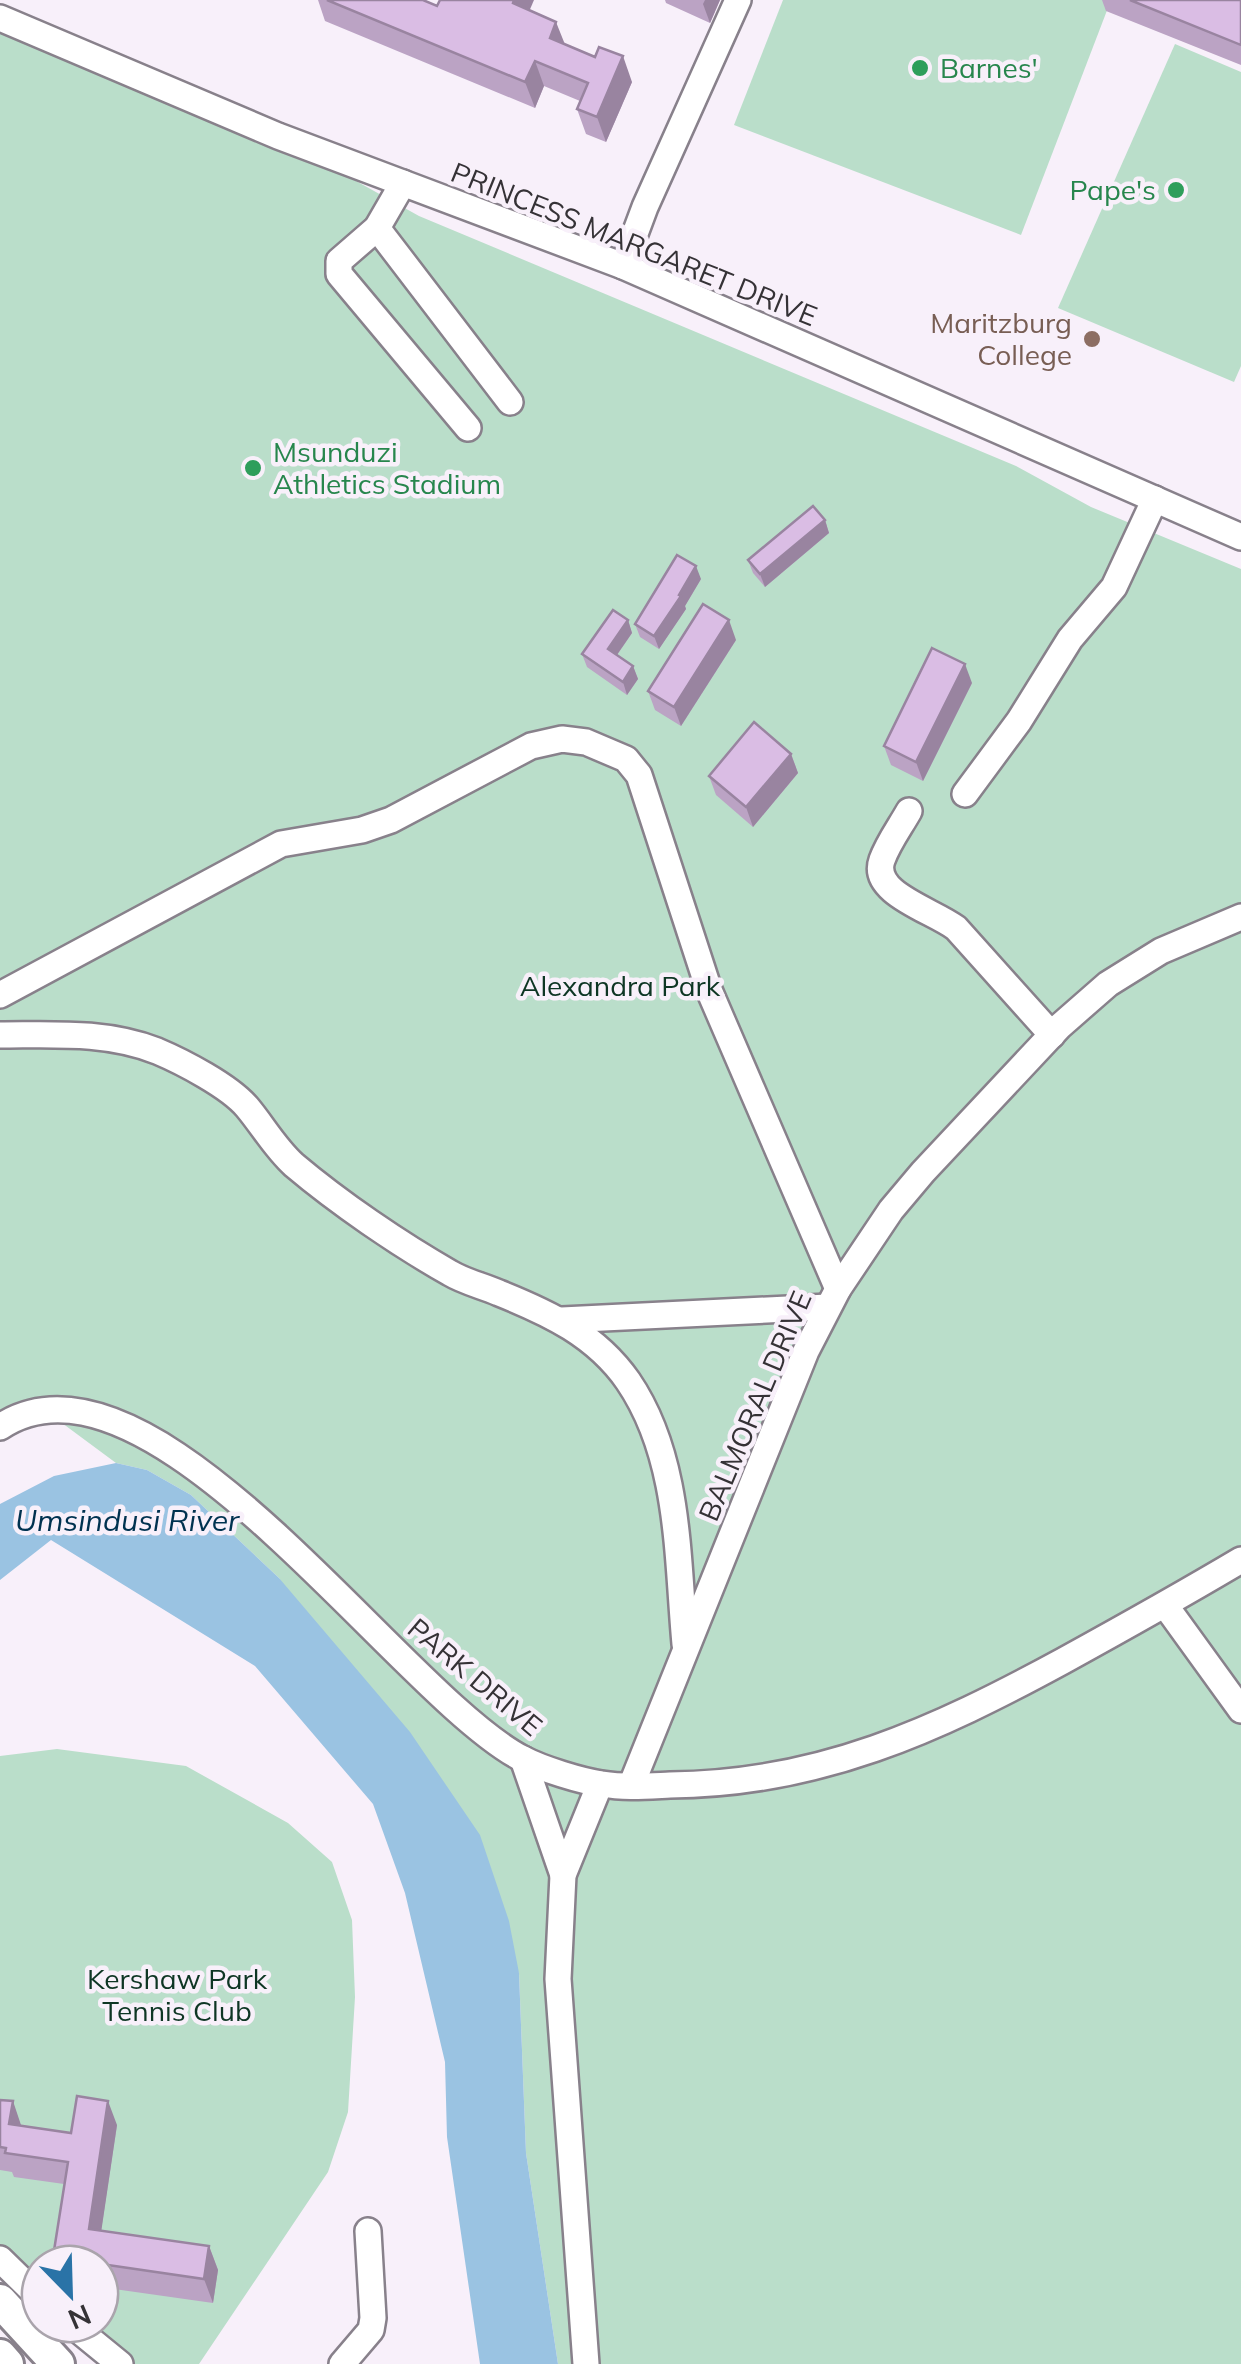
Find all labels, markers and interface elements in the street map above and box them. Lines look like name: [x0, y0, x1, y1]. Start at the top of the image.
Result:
place label: Barnes': [940, 50, 1038, 85]
marker: Barnes': [909, 57, 931, 79]
street label: PRINCESS MARGARET DRIVE: [446, 154, 822, 333]
place label: Pape's: [1070, 172, 1156, 207]
marker: Pape's: [1165, 179, 1187, 201]
place label: Maritzburg College: [930, 305, 1072, 372]
marker: Maritzburg College: [1081, 328, 1103, 350]
place label: Msunduzi Athletics Stadium: [273, 434, 501, 501]
marker: Msunduzi Athletics Stadium: [242, 457, 264, 479]
park label: Alexandra Park: [520, 968, 721, 1003]
street label: BALMORAL DRIVE: [690, 1286, 819, 1526]
water label: Umsindusi River: [15, 1501, 240, 1539]
street label: PARK DRIVE: [401, 1610, 550, 1743]
park label: Kershaw Park Tennis Club: [87, 1961, 268, 2028]
north arrow: [20, 2244, 120, 2344]
text: N: [63, 2297, 97, 2338]

